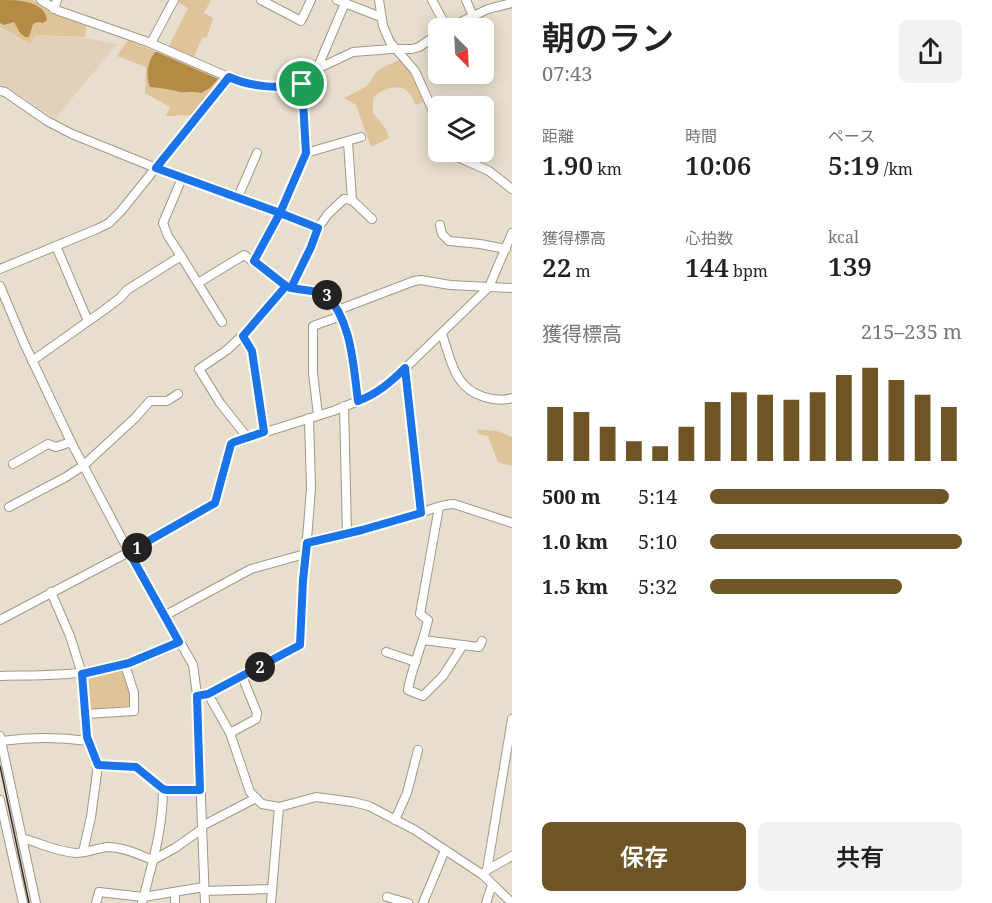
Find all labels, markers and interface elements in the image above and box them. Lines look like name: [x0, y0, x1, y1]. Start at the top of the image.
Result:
text: 朝のラン: [542, 15, 674, 60]
north arrow: [428, 18, 494, 84]
map controls: [428, 18, 494, 162]
button: share: [899, 20, 962, 83]
pin: [276, 58, 327, 109]
text: 07:43: [542, 60, 592, 87]
icon: arrive: [285, 67, 318, 100]
button: layers: [428, 96, 494, 162]
text: 距離: [542, 125, 574, 147]
text: 時間: [685, 125, 717, 147]
text: ペース: [828, 125, 875, 147]
text: 1.90: [542, 147, 593, 183]
text: 10:06: [685, 147, 751, 183]
text: 5:19: [828, 147, 880, 183]
text: km: [593, 158, 622, 180]
text: /km: [880, 158, 913, 180]
text: kcal: [828, 226, 859, 248]
text: 獲得標高: [542, 227, 606, 249]
text: 心拍数: [685, 227, 733, 249]
text: 139: [828, 248, 872, 284]
text: 22: [542, 249, 571, 285]
text: 144: [685, 249, 729, 285]
text: m: [571, 260, 591, 282]
text: bpm: [729, 260, 768, 282]
pin: 3: [312, 280, 342, 310]
text: 3: [322, 284, 332, 306]
text: 215–235 m: [861, 318, 962, 345]
text: 獲得標高: [542, 320, 622, 347]
text: 500 m: [542, 483, 601, 510]
text: 5:14: [638, 483, 677, 510]
text: 1.0 km: [542, 528, 608, 555]
text: 5:10: [638, 528, 677, 555]
pin: 1: [122, 533, 152, 563]
text: 1: [132, 537, 142, 559]
text: 1.5 km: [542, 573, 608, 600]
text: 5:32: [638, 573, 677, 600]
pin: 2: [245, 652, 275, 682]
text: 2: [255, 656, 265, 678]
button: 保存: [542, 822, 746, 891]
button: 共有: [758, 822, 962, 891]

